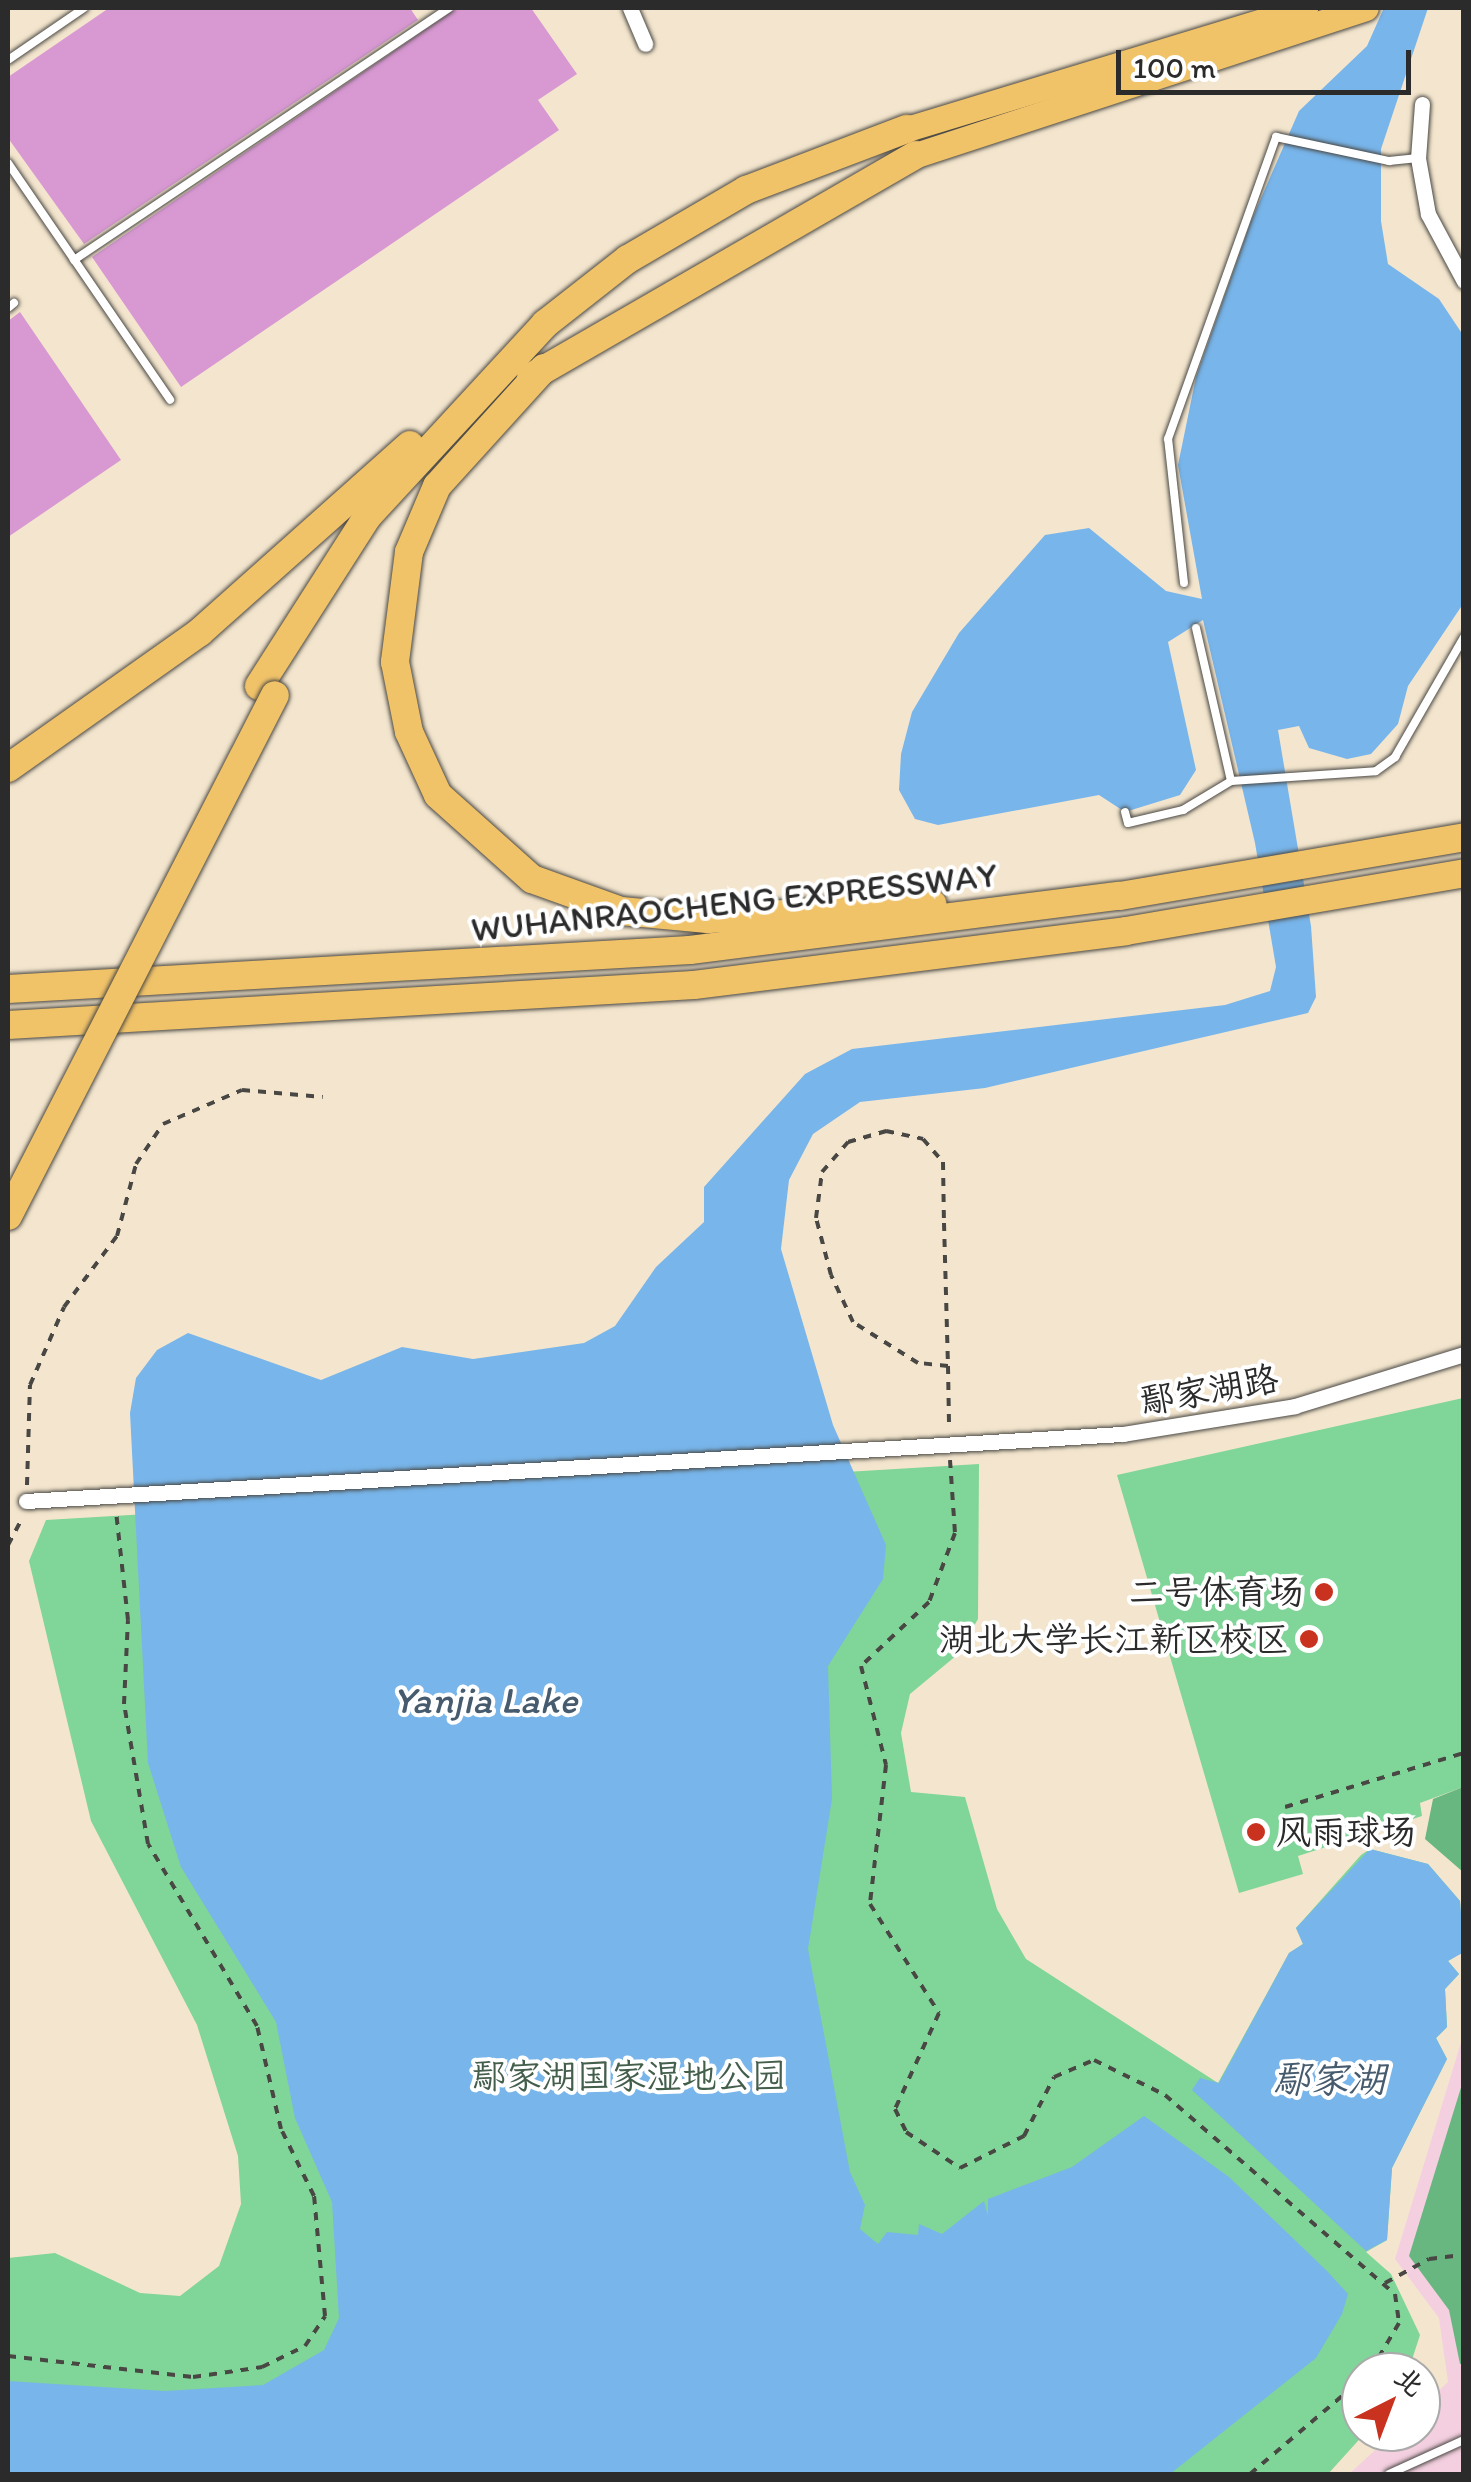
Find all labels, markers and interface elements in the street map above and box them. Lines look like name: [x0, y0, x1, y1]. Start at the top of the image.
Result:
scale bar: [1121, 30, 1416, 92]
text: 100 m: [1133, 49, 1216, 86]
street label: WUHANRAOCHENG EXPRESSWAY: [469, 853, 999, 951]
street label: 鄢家湖路: [1136, 1357, 1282, 1423]
place label: 二号体育场: [1129, 1571, 1304, 1613]
marker: 二号体育场: [1313, 1581, 1335, 1603]
place label: 湖北大学长江新区校区: [939, 1618, 1289, 1660]
marker: 湖北大学长江新区校区: [1298, 1628, 1320, 1650]
water label: Yanjia Lake: [393, 1678, 577, 1724]
place label: 风雨球场: [1276, 1811, 1416, 1853]
marker: 风雨球场: [1245, 1821, 1267, 1843]
park label: 鄢家湖国家湿地公园: [472, 2055, 786, 2097]
water label: 鄢家湖: [1272, 2057, 1386, 2103]
north arrow: [1341, 2352, 1441, 2452]
text: 北: [1388, 2359, 1432, 2403]

